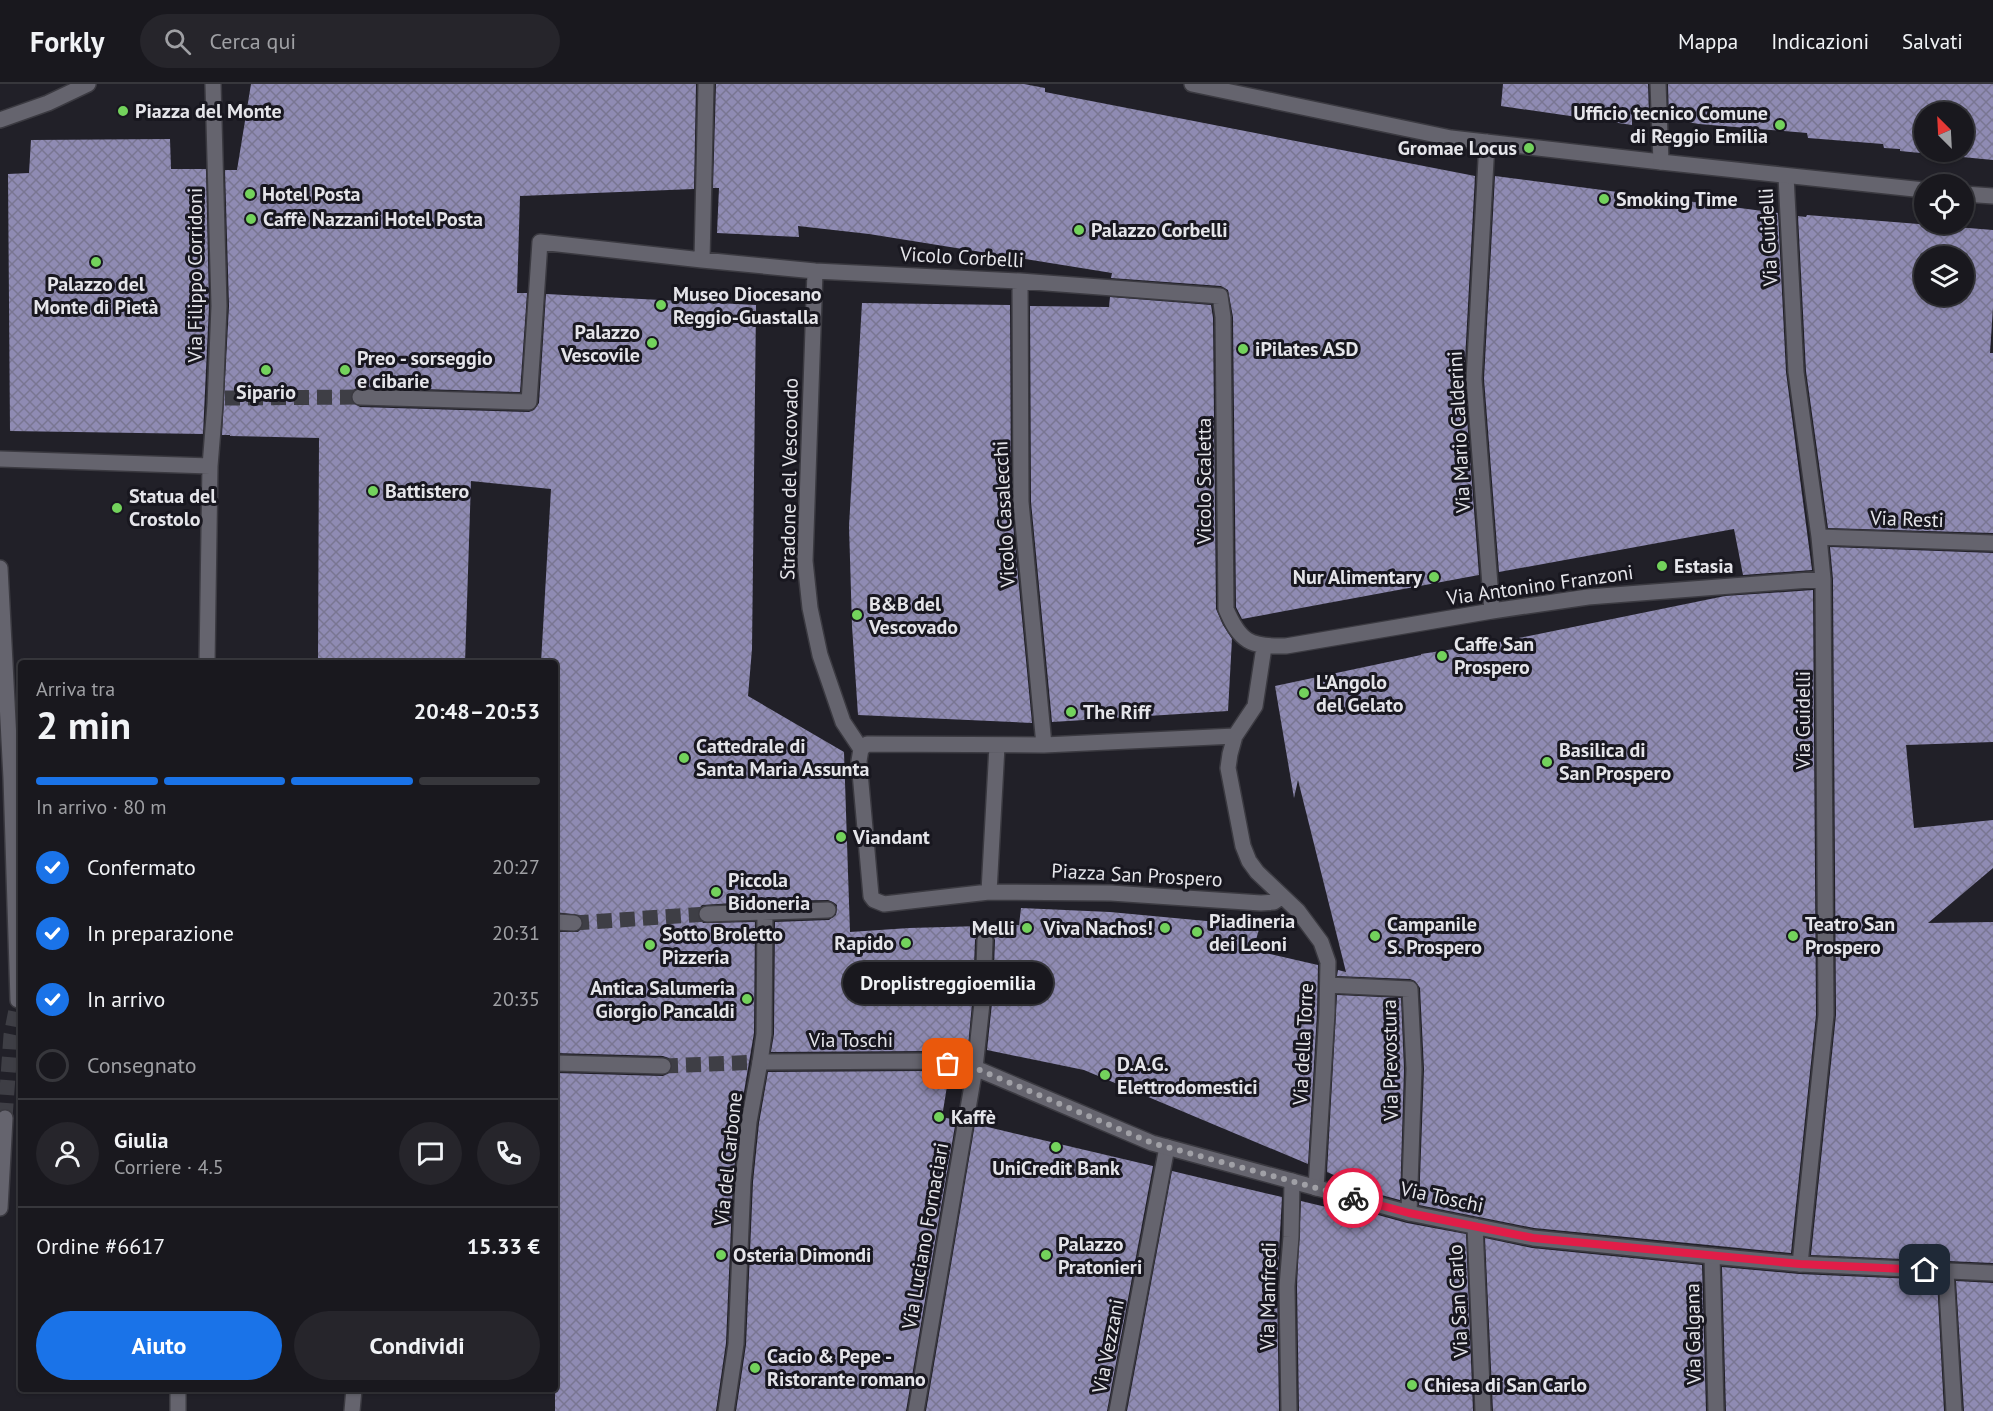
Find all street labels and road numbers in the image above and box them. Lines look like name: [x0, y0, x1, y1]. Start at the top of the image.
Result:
street label: Via Guidelli: [1752, 187, 1784, 288]
street label: Via Filippo Corridoni: [182, 188, 208, 363]
street label: Vicolo Corbelli: [898, 241, 1025, 273]
street label: Via Mario Calderini: [1442, 350, 1476, 515]
street label: Stradone del Vescovado: [774, 378, 804, 580]
street label: Vicolo Scaletta: [1191, 418, 1217, 545]
street label: Vicolo Casalecchi: [987, 440, 1021, 589]
street label: Via Resti: [1869, 505, 1944, 533]
street label: Via Antonino Franzoni: [1444, 559, 1635, 611]
street label: Via Guidelli: [1790, 671, 1816, 770]
street label: Piazza San Prospero: [1051, 858, 1223, 892]
street label: Via della Torre: [1287, 982, 1319, 1107]
street label: Via Prevostura: [1376, 999, 1404, 1122]
street label: Via Toschi: [808, 1027, 893, 1053]
street label: Via del Carbone: [708, 1091, 748, 1228]
street label: Via Luciano Fornaciari: [896, 1141, 954, 1332]
street label: Via Toschi: [1397, 1175, 1486, 1218]
street label: Via Manfredi: [1254, 1242, 1282, 1351]
street label: Via San Carlo: [1442, 1244, 1474, 1359]
street label: Via Galgana: [1679, 1283, 1707, 1386]
street label: Via Vezzani: [1086, 1297, 1130, 1396]

